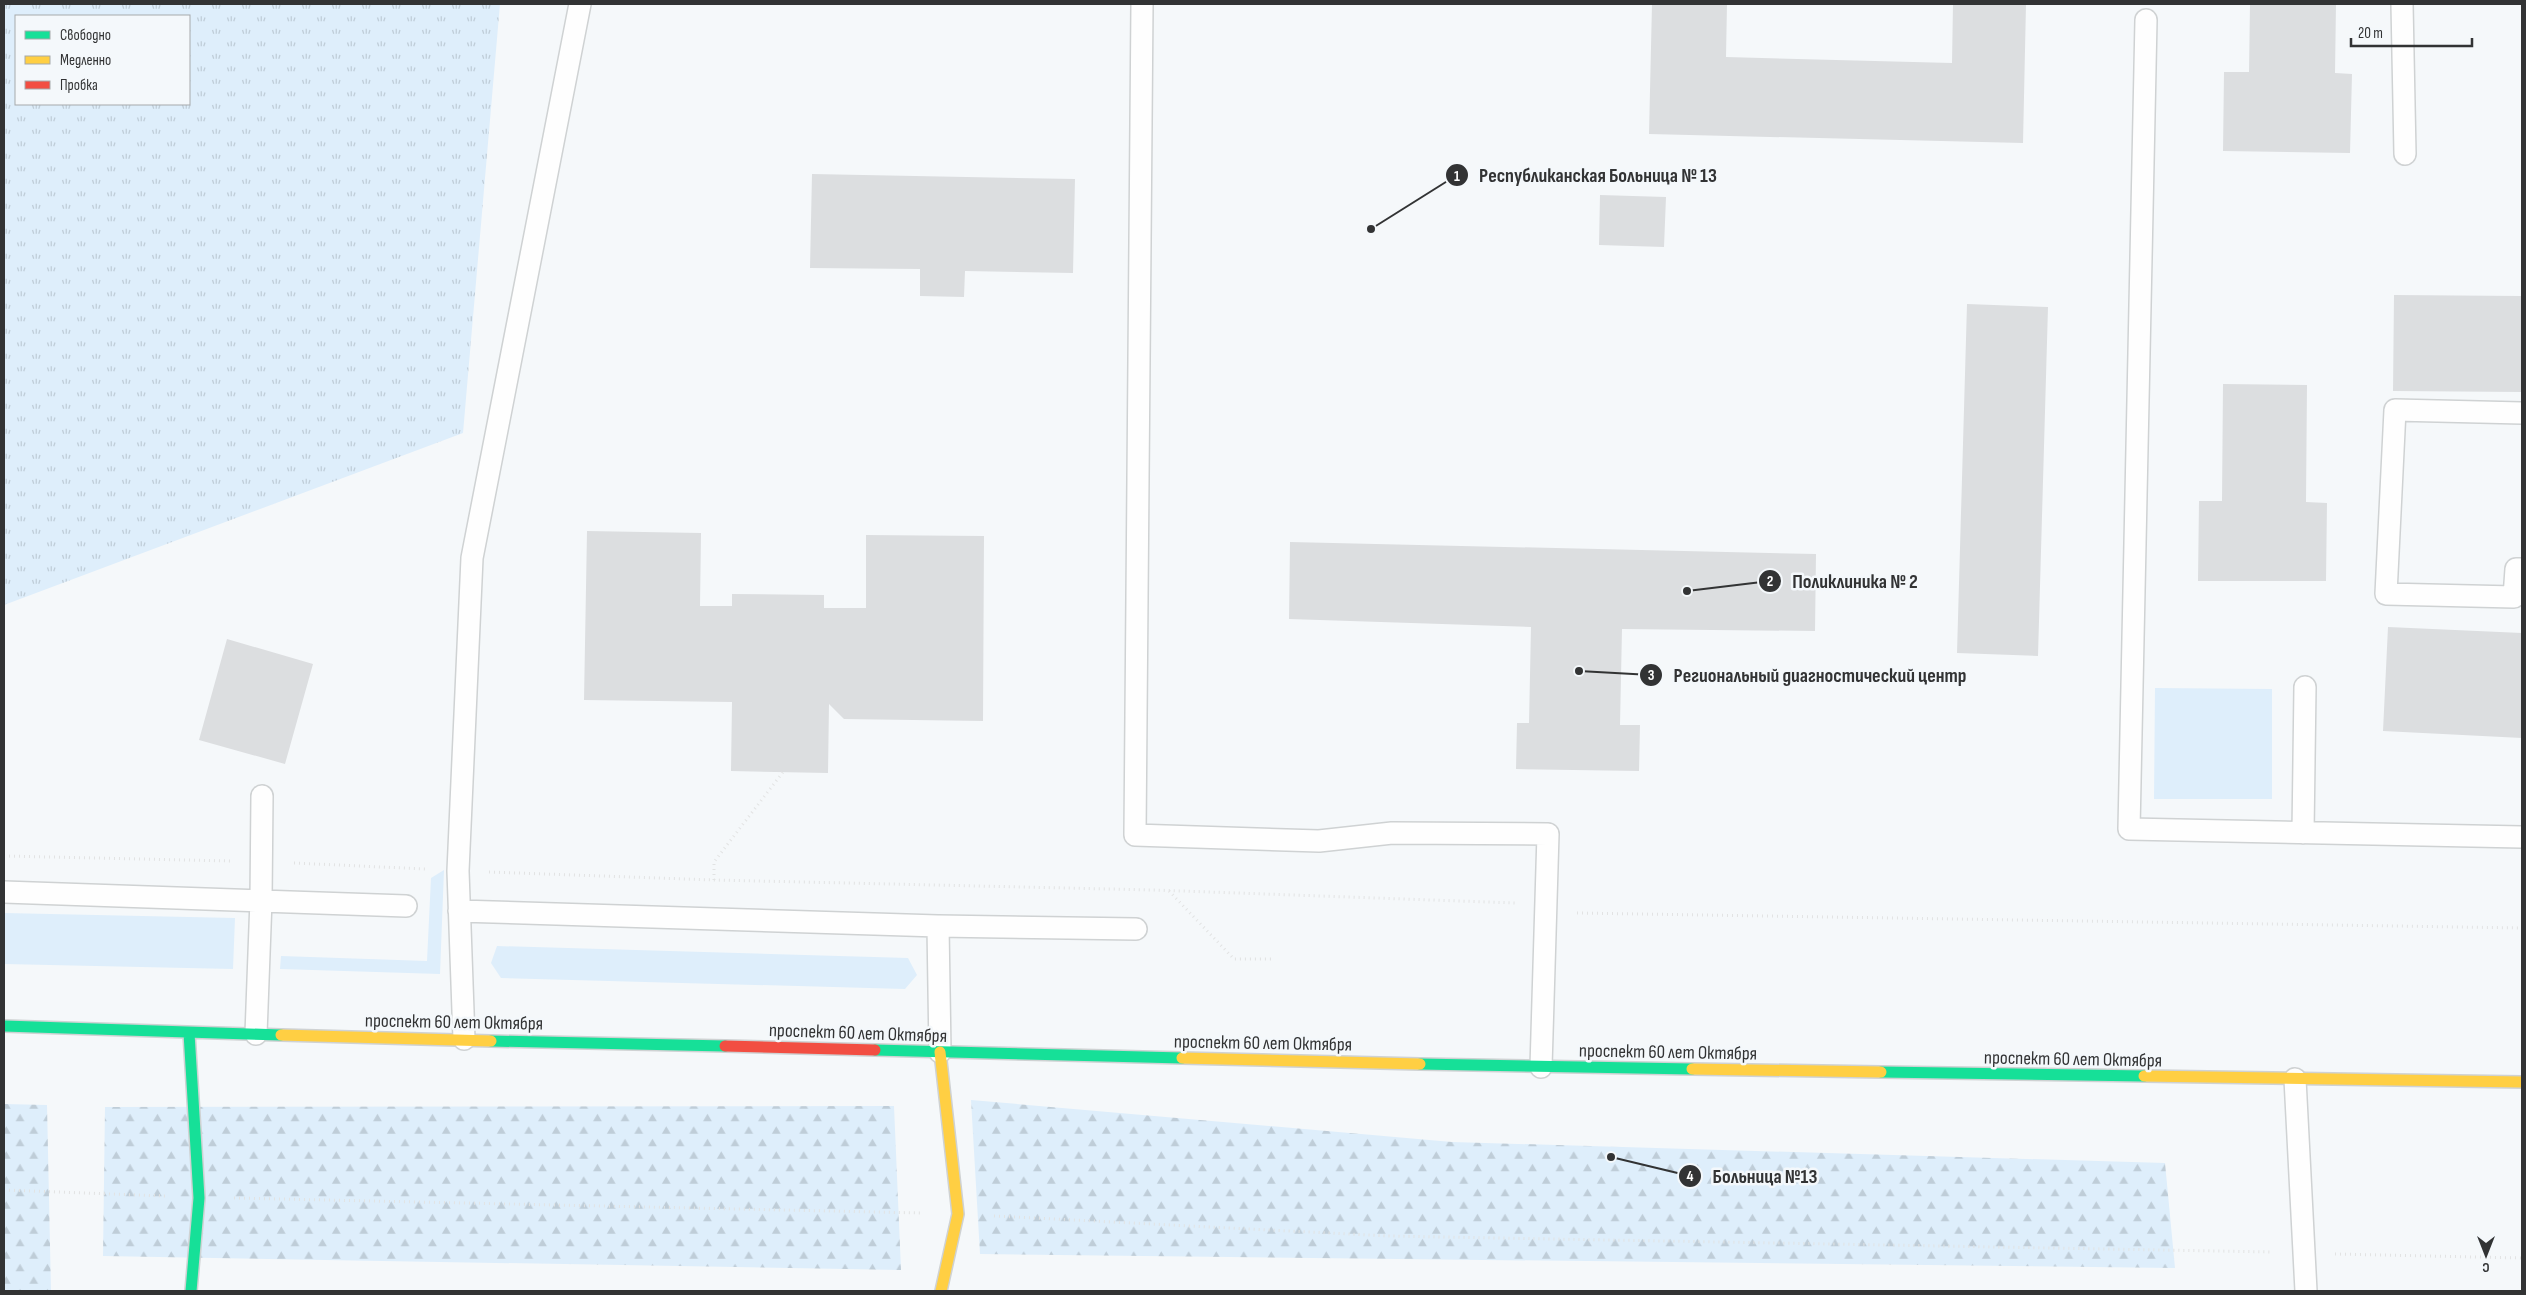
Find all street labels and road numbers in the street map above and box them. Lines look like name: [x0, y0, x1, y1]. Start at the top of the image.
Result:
street label: проспект 60 лет Октября: [365, 1009, 543, 1036]
street label: проспект 60 лет Октября: [768, 1019, 947, 1048]
street label: проспект 60 лет Октября: [1174, 1030, 1352, 1057]
street label: проспект 60 лет Октября: [1579, 1039, 1757, 1066]
street label: проспект 60 лет Октября: [1984, 1046, 2162, 1073]

